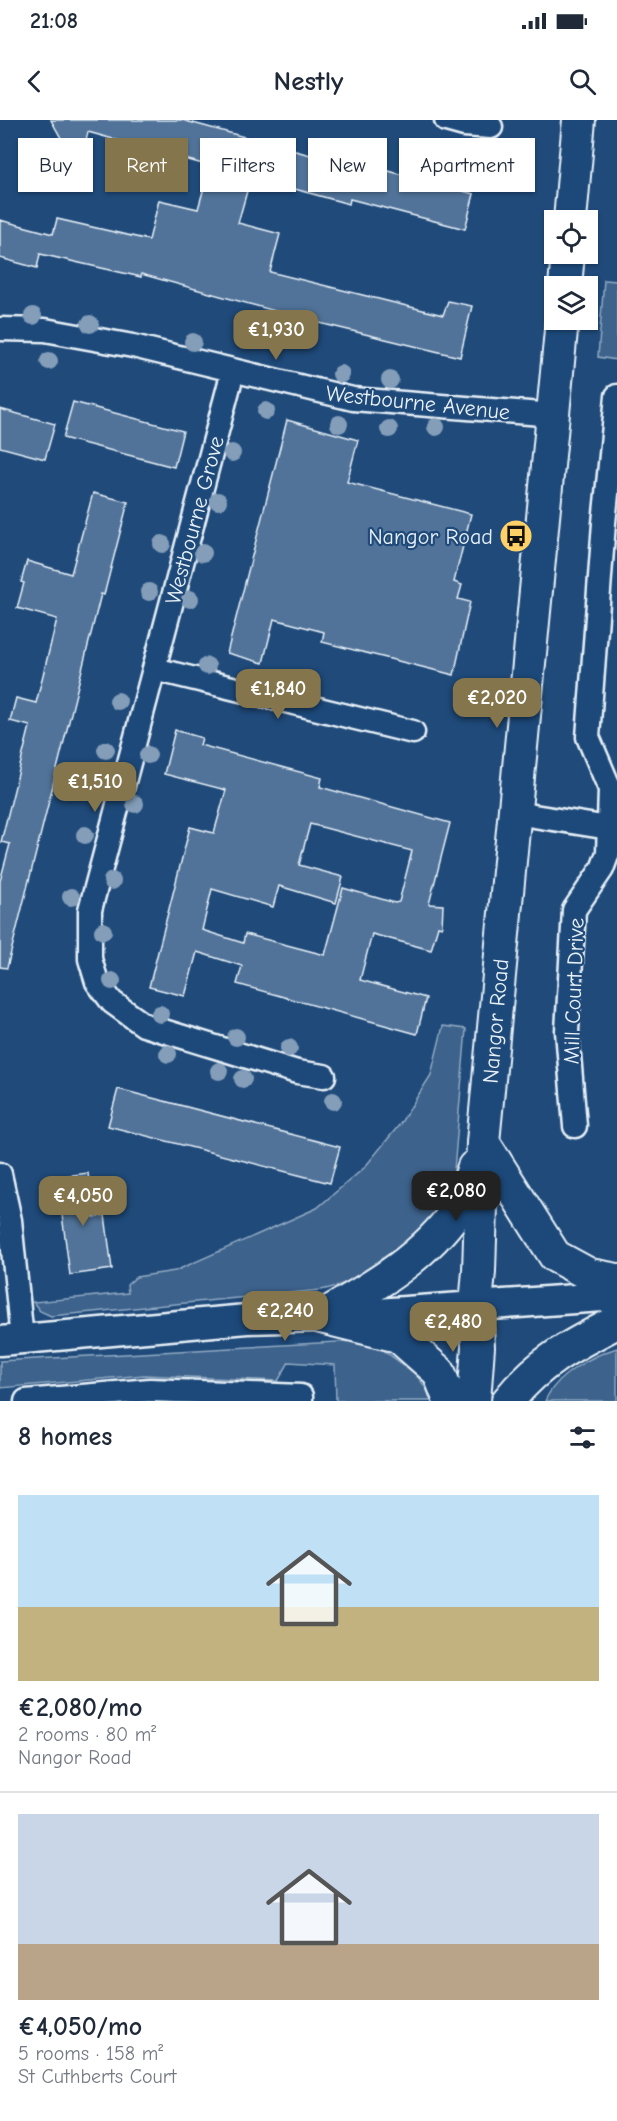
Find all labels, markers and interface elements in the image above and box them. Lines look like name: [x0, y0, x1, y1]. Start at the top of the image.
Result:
text: 21:08: [30, 8, 78, 34]
icon: back: [18, 65, 51, 98]
icon: search: [566, 65, 599, 98]
text: Nestly: [274, 66, 343, 97]
chip: Buy: [18, 138, 93, 192]
chip: Rent: [105, 138, 188, 192]
chip: Filters: [200, 138, 296, 192]
chip: New: [308, 138, 387, 192]
chip: Apartment: [399, 138, 535, 192]
map controls: [544, 210, 598, 330]
button: locate: [544, 210, 598, 264]
button: layers: [544, 276, 598, 330]
pin: €1,930: [227, 310, 325, 361]
text: €1,930: [247, 318, 305, 341]
street label: Westbourne Avenue: [325, 380, 511, 426]
street label: Westbourne Grove: [160, 433, 230, 607]
bus stop icon: Nangor Road: [498, 518, 534, 554]
place label: Nangor Road: [368, 524, 493, 550]
pin: €1,840: [229, 669, 327, 720]
text: €1,840: [250, 677, 306, 700]
pin: €2,020: [448, 678, 546, 729]
text: €2,020: [467, 686, 527, 709]
pin: €1,510: [46, 762, 144, 813]
text: €1,510: [67, 770, 123, 793]
street label: Mill Court Drive: [558, 917, 590, 1065]
street label: Nangor Road: [478, 958, 514, 1084]
pin: €2,080: [407, 1171, 505, 1222]
pin: €4,050: [34, 1176, 132, 1227]
text: €2,080: [426, 1179, 486, 1202]
text: €4,050: [53, 1184, 113, 1207]
pin: €2,240: [236, 1291, 334, 1342]
text: €2,240: [256, 1299, 314, 1322]
pin: €2,480: [404, 1302, 502, 1353]
text: €2,480: [424, 1310, 482, 1333]
icon: filters: [566, 1421, 599, 1454]
text: 8 homes: [18, 1422, 112, 1452]
icon: home: [255, 1534, 363, 1642]
text: €2,080/mo: [18, 1693, 142, 1723]
text: 2 rooms · 80 m²: [18, 1723, 156, 1746]
text: Nangor Road: [18, 1746, 132, 1769]
icon: home: [255, 1853, 363, 1961]
text: €4,050/mo: [18, 2012, 142, 2042]
text: 5 rooms · 158 m²: [18, 2042, 163, 2065]
text: St Cuthberts Court: [18, 2065, 177, 2088]

